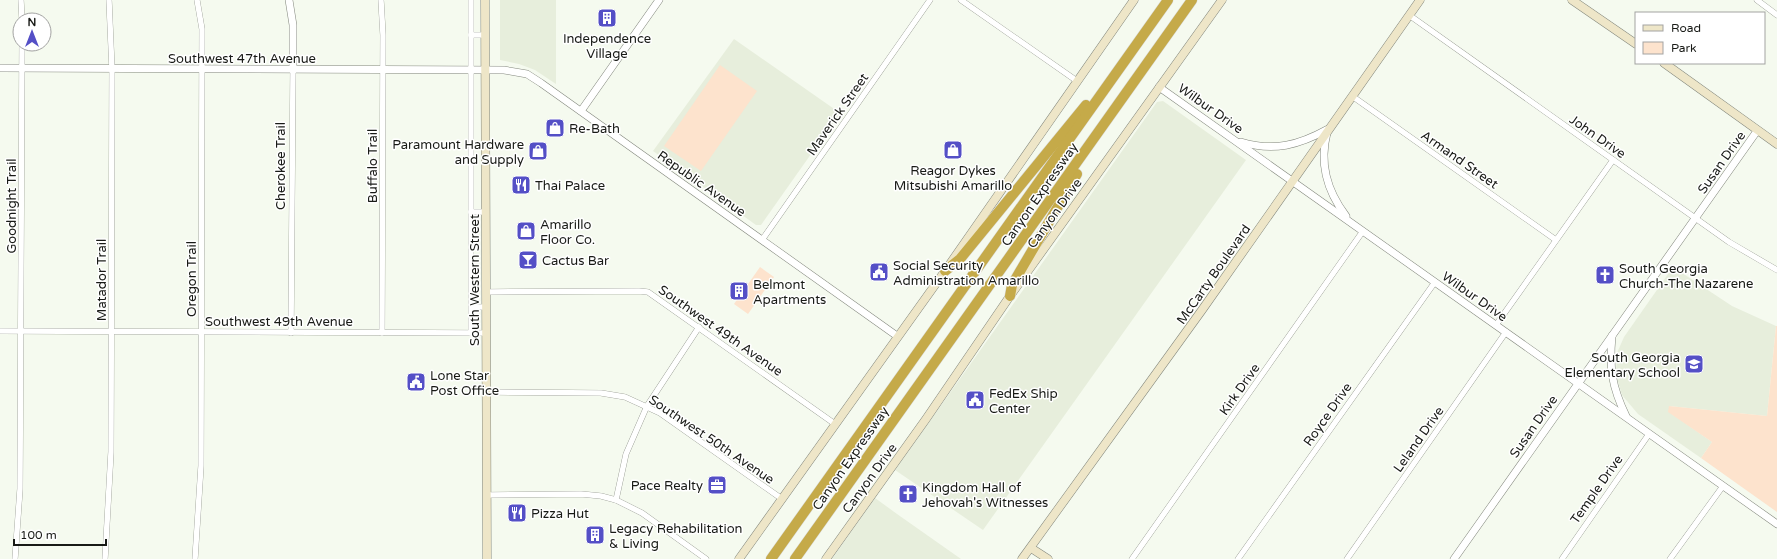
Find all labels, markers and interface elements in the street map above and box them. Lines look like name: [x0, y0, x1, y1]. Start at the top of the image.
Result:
building icon: Independence Village: [596, 7, 618, 29]
north arrow: [12, 12, 52, 52]
legend: [1635, 12, 1765, 64]
text: N: [28, 16, 36, 29]
text: Road: [1671, 21, 1701, 35]
place label: Independence Village: [563, 31, 651, 62]
text: Park: [1671, 41, 1697, 55]
street label: Southwest 47th Avenue: [168, 51, 316, 67]
street label: Maverick Street: [804, 70, 872, 159]
street label: Wilbur Drive: [1175, 80, 1246, 137]
street label: John Drive: [1566, 112, 1629, 162]
shop icon: Re-Bath: [544, 117, 566, 139]
place label: Re-Bath: [569, 121, 620, 137]
street label: Cherokee Trail: [273, 122, 289, 210]
street label: Armand Street: [1418, 127, 1501, 192]
street label: Susan Drive: [1694, 128, 1749, 197]
street label: Buffalo Trail: [365, 129, 381, 203]
place label: Paramount Hardware and Supply: [392, 137, 524, 168]
shop icon: Reagor Dykes Mitsubishi Amarillo: [942, 139, 964, 161]
shop icon: Paramount Hardware and Supply: [527, 140, 549, 162]
street label: Canyon Expressway: [998, 140, 1082, 249]
street label: Republic Avenue: [654, 147, 749, 220]
street label: Goodnight Trail: [4, 158, 20, 254]
place label: Reagor Dykes Mitsubishi Amarillo: [894, 163, 1012, 194]
restaurant icon: Thai Palace: [510, 174, 532, 196]
street label: Canyon Drive: [1024, 176, 1085, 252]
place label: Thai Palace: [535, 178, 605, 194]
street label: South Western Street: [467, 214, 483, 346]
place label: Amarillo Floor Co.: [540, 217, 595, 248]
shop icon: Amarillo Floor Co.: [515, 220, 537, 242]
street label: McCarty Boulevard: [1173, 222, 1254, 328]
street label: Matador Trail: [94, 239, 110, 321]
street label: Oregon Trail: [184, 241, 200, 317]
bar icon: Cactus Bar: [517, 249, 539, 271]
place label: Cactus Bar: [542, 253, 609, 269]
place label: Social Security Administration Amarillo: [893, 258, 1039, 289]
public building icon: Social Security Administration Amarillo: [868, 261, 890, 283]
place label: South Georgia Church-The Nazarene: [1619, 261, 1753, 292]
church icon: South Georgia Church-The Nazarene: [1594, 264, 1616, 286]
street label: Wilbur Drive: [1439, 268, 1510, 325]
place label: Belmont Apartments: [753, 277, 826, 308]
building icon: Belmont Apartments: [728, 280, 750, 302]
street label: Southwest 49th Avenue: [655, 282, 786, 380]
street label: Southwest 49th Avenue: [205, 314, 353, 330]
place label: South Georgia Elementary School: [1565, 350, 1680, 381]
school or university icon: South Georgia Elementary School: [1683, 353, 1705, 375]
street label: Kirk Drive: [1216, 361, 1263, 418]
place label: Lone Star Post Office: [430, 368, 499, 399]
public building icon: Lone Star Post Office: [405, 371, 427, 393]
street label: Royce Drive: [1300, 380, 1355, 449]
place label: FedEx Ship Center: [989, 386, 1058, 417]
public building icon: FedEx Ship Center: [964, 389, 986, 411]
street label: Southwest 50th Avenue: [646, 392, 777, 488]
street label: Susan Drive: [1506, 392, 1561, 461]
street label: Leland Drive: [1390, 403, 1447, 476]
street label: Canyon Expressway: [809, 404, 893, 513]
street label: Canyon Drive: [839, 441, 900, 517]
street label: Temple Drive: [1567, 452, 1626, 527]
office icon: Pace Realty: [706, 474, 728, 496]
place label: Pace Realty: [631, 478, 703, 494]
place label: Kingdom Hall of Jehovah's Witnesses: [922, 480, 1048, 511]
church icon: Kingdom Hall of Jehovah's Witnesses: [897, 483, 919, 505]
restaurant icon: Pizza Hut: [506, 502, 528, 524]
place label: Pizza Hut: [531, 506, 589, 522]
scale bar: [14, 521, 106, 547]
place label: Legacy Rehabilitation & Living: [609, 521, 743, 552]
building icon: Legacy Rehabilitation & Living: [584, 524, 606, 546]
text: 100 m: [20, 528, 57, 542]

